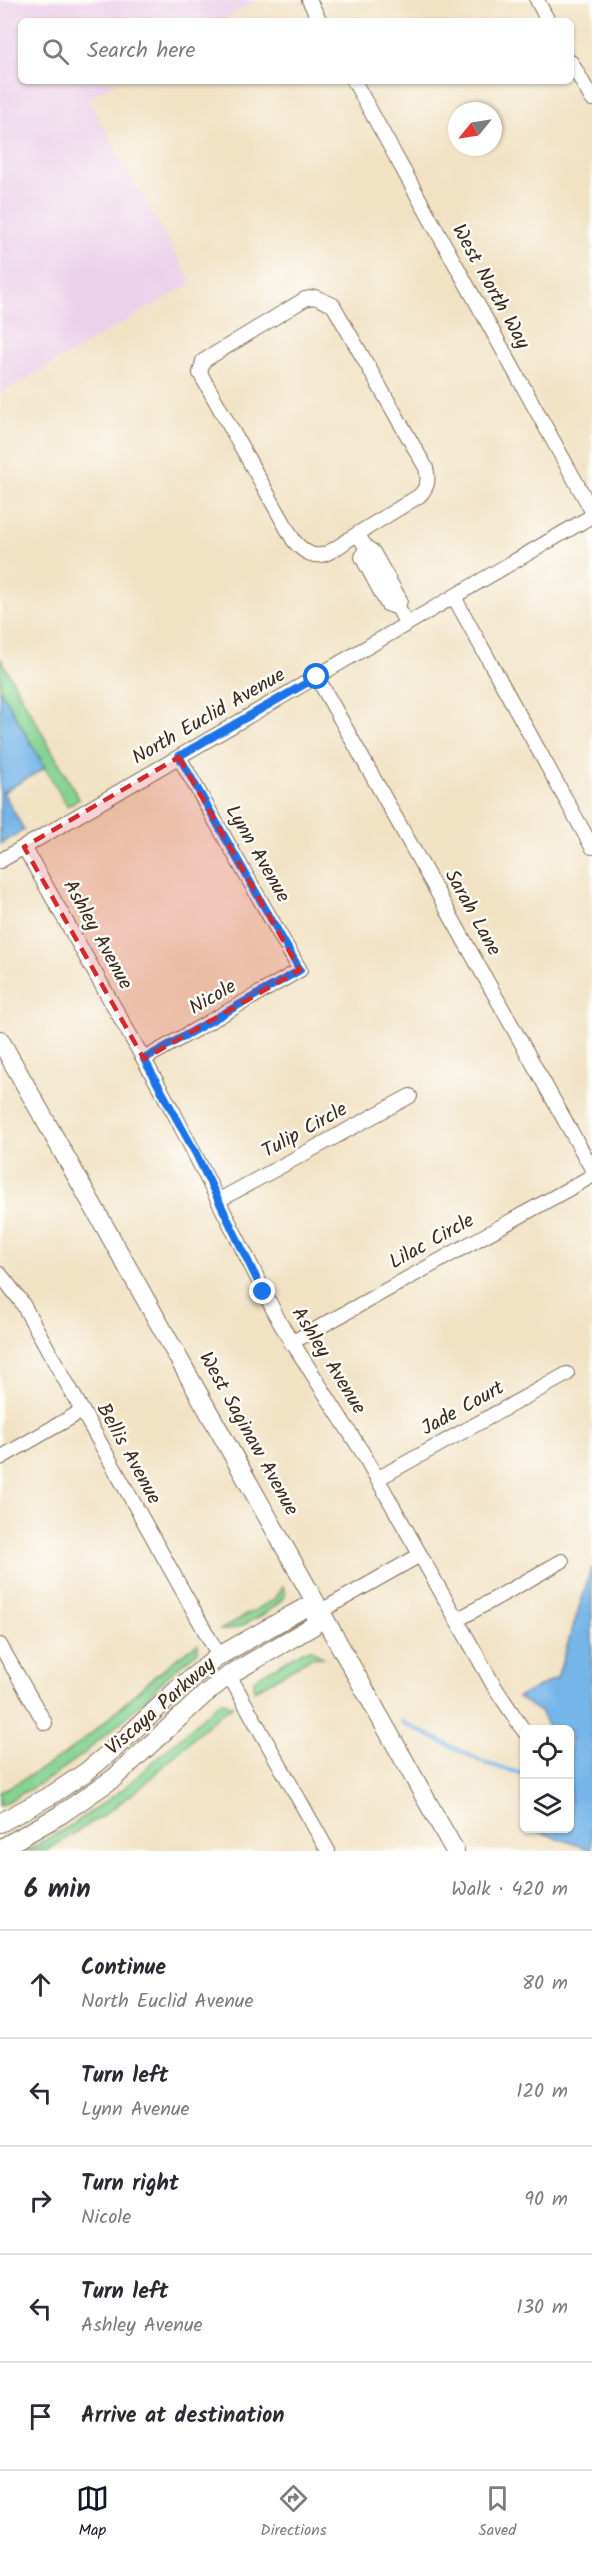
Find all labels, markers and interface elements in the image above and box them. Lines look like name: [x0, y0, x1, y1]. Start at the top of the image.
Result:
search box: [18, 18, 574, 84]
text: Search here: [87, 34, 195, 69]
icon: search: [39, 35, 72, 68]
north arrow: [448, 102, 502, 156]
street label: West North Way: [442, 218, 538, 356]
street label: North Euclid Avenue: [126, 660, 292, 774]
route start: [303, 663, 329, 689]
street label: Lynn Avenue: [216, 799, 298, 909]
street label: Sarah Lane: [435, 864, 509, 962]
street label: Ashley Avenue: [54, 874, 140, 996]
street label: Nicole: [183, 972, 243, 1024]
street label: Tulip Circle: [256, 1094, 354, 1168]
street label: Lilac Circle: [384, 1205, 480, 1279]
route end: [249, 1278, 275, 1304]
street label: Ashley Avenue: [282, 1301, 374, 1421]
street label: West Saginaw Avenue: [190, 1346, 306, 1522]
street label: Jade Court: [416, 1373, 511, 1445]
street label: Bellis Avenue: [87, 1397, 169, 1511]
street label: Viscaya Parkway: [99, 1649, 224, 1764]
map controls: [520, 1725, 574, 1833]
button: locate: [520, 1725, 574, 1779]
button: layers: [520, 1779, 574, 1833]
text: 6 min: [24, 1869, 91, 1911]
text: Walk · 420 m: [451, 1874, 568, 1906]
text: Continue: [81, 1951, 166, 1986]
icon: ahead: [24, 1968, 57, 2001]
text: 80 m: [522, 1968, 568, 2000]
text: North Euclid Avenue: [81, 1986, 253, 2018]
text: Turn left: [81, 2059, 168, 2094]
icon: left: [24, 2076, 57, 2109]
text: 120 m: [516, 2076, 568, 2108]
text: Lynn Avenue: [81, 2094, 190, 2126]
text: Turn right: [81, 2167, 179, 2202]
icon: right: [24, 2184, 57, 2217]
text: 90 m: [524, 2184, 568, 2216]
text: Nicole: [81, 2202, 131, 2234]
text: Turn left: [81, 2275, 168, 2310]
icon: left: [24, 2292, 57, 2325]
text: 130 m: [516, 2292, 568, 2324]
text: Ashley Avenue: [81, 2310, 203, 2342]
text: Arrive at destination: [81, 2399, 284, 2434]
icon: arrive: [24, 2400, 57, 2433]
tab: Map: [76, 2482, 109, 2543]
tab: Directions: [260, 2482, 327, 2543]
tab: Saved: [478, 2482, 516, 2543]

